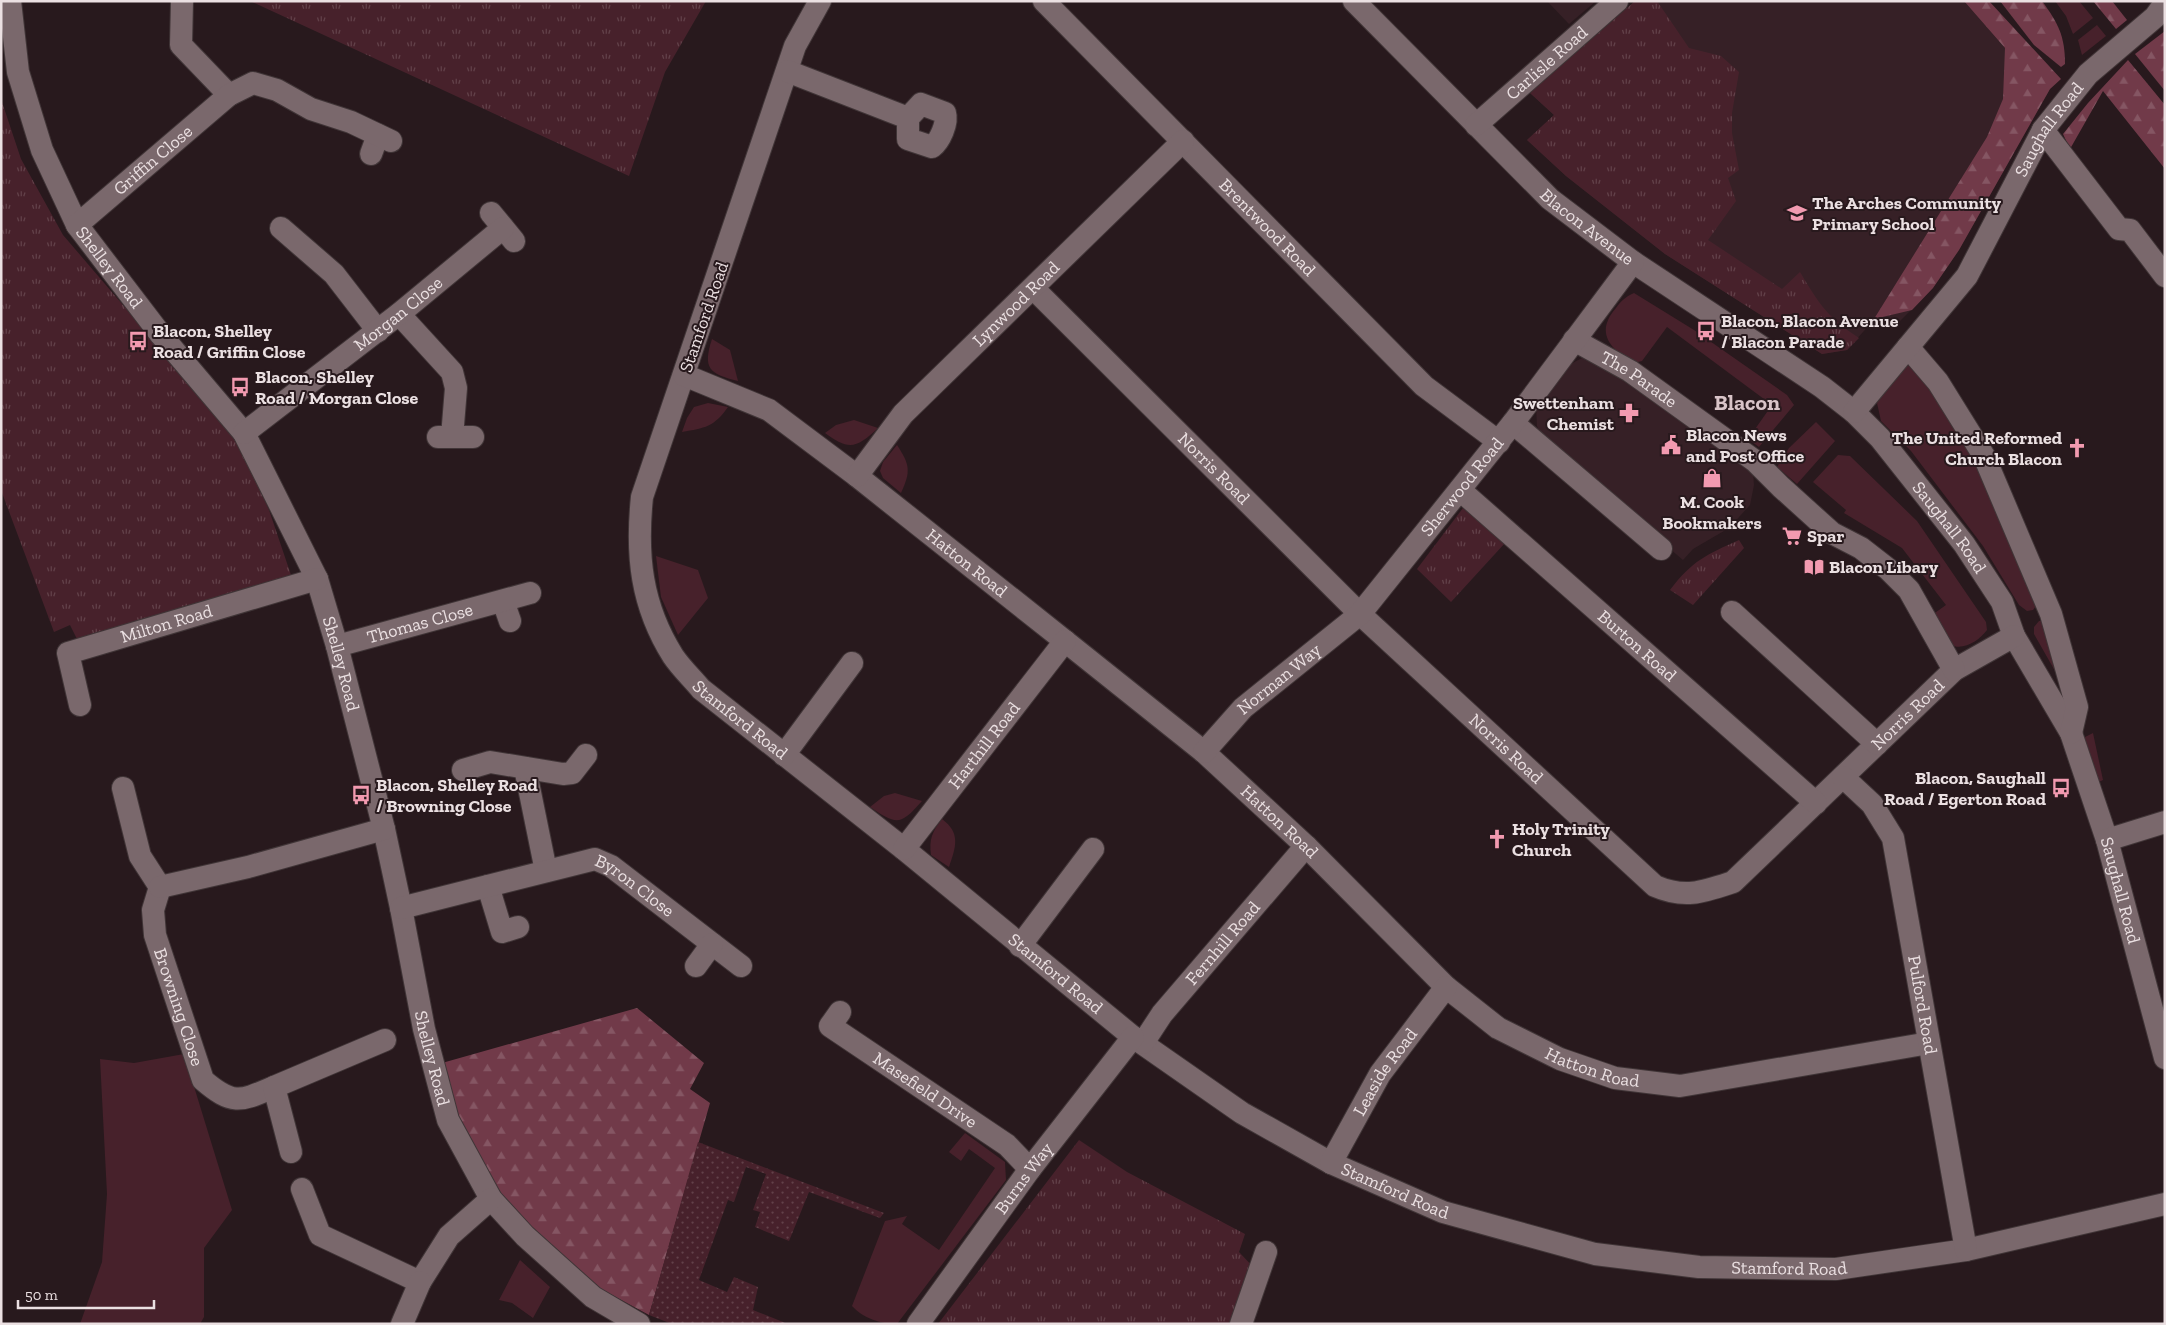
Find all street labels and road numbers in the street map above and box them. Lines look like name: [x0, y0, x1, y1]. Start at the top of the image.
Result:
street label: Carlisle Road: [1501, 21, 1592, 105]
street label: Saughall Road: [2010, 78, 2088, 180]
street label: Griffin Close: [109, 120, 197, 200]
street label: Brentwood Road: [1214, 174, 1320, 281]
street label: Blacon Avenue: [1535, 184, 1639, 270]
street label: Shelley Road: [71, 222, 148, 313]
street label: Lynwood Road: [968, 256, 1064, 351]
street label: Stamford Road: [675, 259, 733, 375]
street label: Morgan Close: [349, 272, 447, 356]
street label: The Parade: [1597, 346, 1682, 412]
street label: Norris Road: [1173, 428, 1255, 509]
street label: Sherwood Road: [1416, 433, 1508, 541]
street label: Saughall Road: [1908, 477, 1991, 577]
street label: Hatton Road: [922, 524, 1012, 602]
street label: Thomas Close: [365, 598, 475, 648]
street label: Milton Road: [118, 600, 215, 648]
street label: Burton Road: [1593, 605, 1681, 686]
street label: Shelley Road: [318, 614, 364, 714]
street label: Norman Way: [1233, 638, 1326, 719]
street label: Norris Road: [1866, 674, 1949, 755]
street label: Stamford Road: [687, 676, 792, 764]
street label: Harthill Road: [944, 697, 1025, 793]
street label: Norris Road: [1464, 709, 1548, 788]
street label: Hatton Road: [1236, 780, 1323, 863]
street label: Saughall Road: [2096, 835, 2145, 946]
street label: Byron Close: [592, 849, 679, 922]
street label: Fernhill Road: [1181, 897, 1265, 990]
street label: Stamford Road: [1004, 928, 1107, 1019]
street label: Browning Close: [149, 945, 209, 1069]
street label: Pulford Road: [1903, 953, 1942, 1056]
street label: Shelley Road: [410, 1009, 455, 1108]
street label: Leaside Road: [1348, 1023, 1422, 1120]
street label: Hatton Road: [1541, 1042, 1641, 1092]
street label: Masefield Drive: [869, 1047, 981, 1133]
street label: Burns Way: [990, 1137, 1058, 1219]
street label: Stamford Road: [1338, 1158, 1451, 1224]
street label: Stamford Road: [1731, 1256, 1849, 1280]

